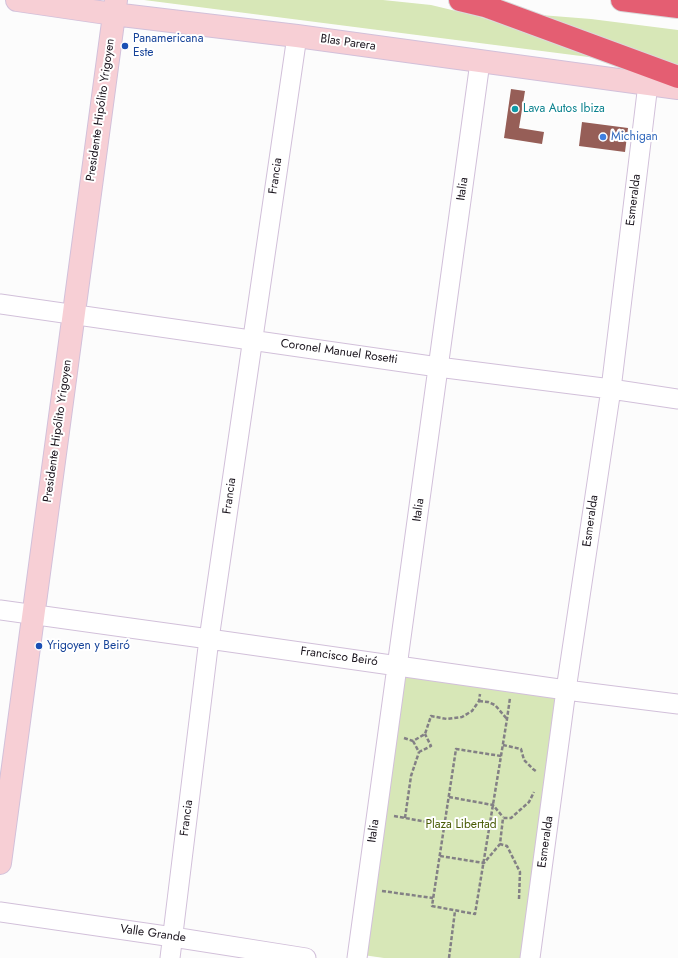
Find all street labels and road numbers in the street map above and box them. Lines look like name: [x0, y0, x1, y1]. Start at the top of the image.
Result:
street label: Blas Parera: [319, 32, 377, 54]
street label: Presidente Hipólito Yrigoyen: [84, 38, 118, 182]
street label: Francia: [266, 157, 286, 195]
street label: Esmeralda: [624, 173, 644, 227]
street label: Italia: [454, 176, 472, 202]
street label: Coronel Manuel Rosetti: [280, 337, 398, 367]
street label: Presidente Hipólito Yrigoyen: [41, 359, 75, 503]
street label: Francia: [220, 477, 240, 515]
street label: Esmeralda: [580, 494, 602, 548]
street label: Italia: [410, 497, 428, 523]
street label: Francisco Beiró: [299, 644, 379, 670]
street label: Francia: [178, 799, 196, 837]
street label: Esmeralda: [535, 815, 557, 869]
street label: Italia: [365, 818, 383, 844]
street label: Valle Grande: [119, 922, 187, 946]

